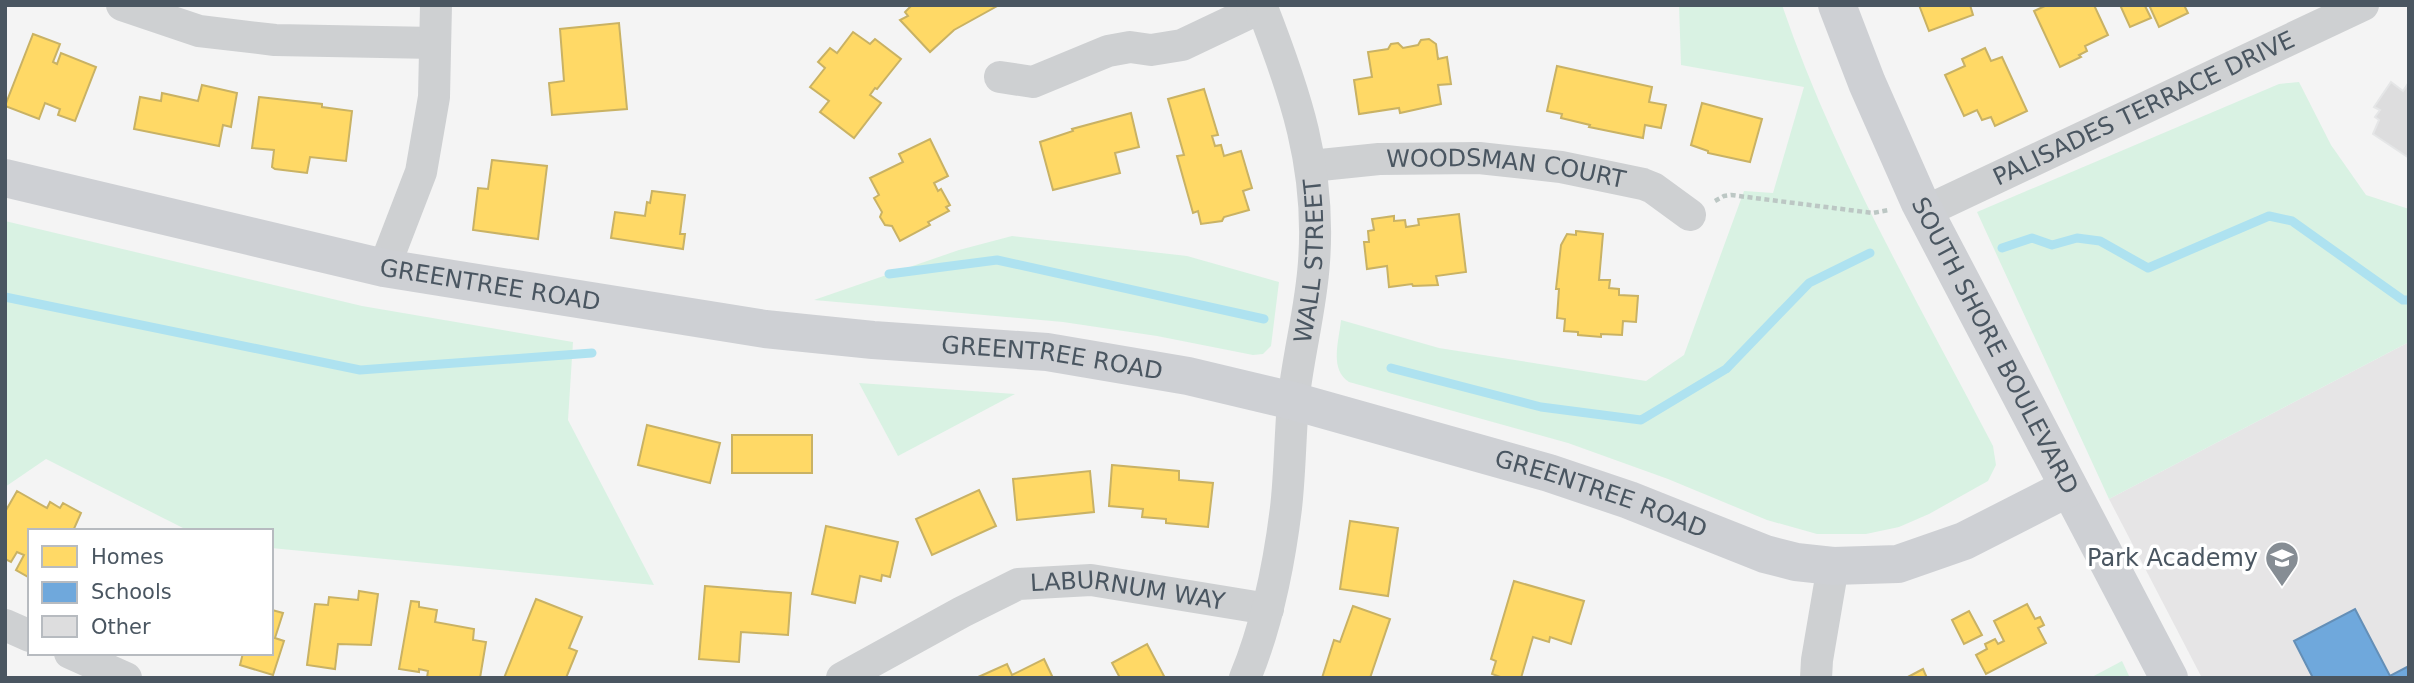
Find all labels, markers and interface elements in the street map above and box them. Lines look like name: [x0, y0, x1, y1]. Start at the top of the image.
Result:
street label: PALISADES TERRACE DRIVE: [1989, 25, 2299, 191]
street label: WOODSMAN COURT: [1386, 144, 1628, 194]
street label: WALL STREET: [1289, 177, 1329, 345]
street label: SOUTH SHORE BOULEVARD: [1906, 193, 2084, 499]
street label: GREENTREE ROAD: [378, 254, 602, 316]
street label: GREENTREE ROAD: [940, 331, 1165, 385]
street label: GREENTREE ROAD: [1492, 444, 1711, 544]
legend: [28, 529, 273, 655]
school or university icon: Park Academy: [2263, 539, 2301, 588]
place label: Park Academy: [2087, 544, 2258, 572]
text: Homes: [91, 545, 164, 569]
street label: LABURNUM WAY: [1029, 566, 1227, 616]
text: Schools: [91, 580, 172, 604]
text: Other: [91, 615, 151, 639]

